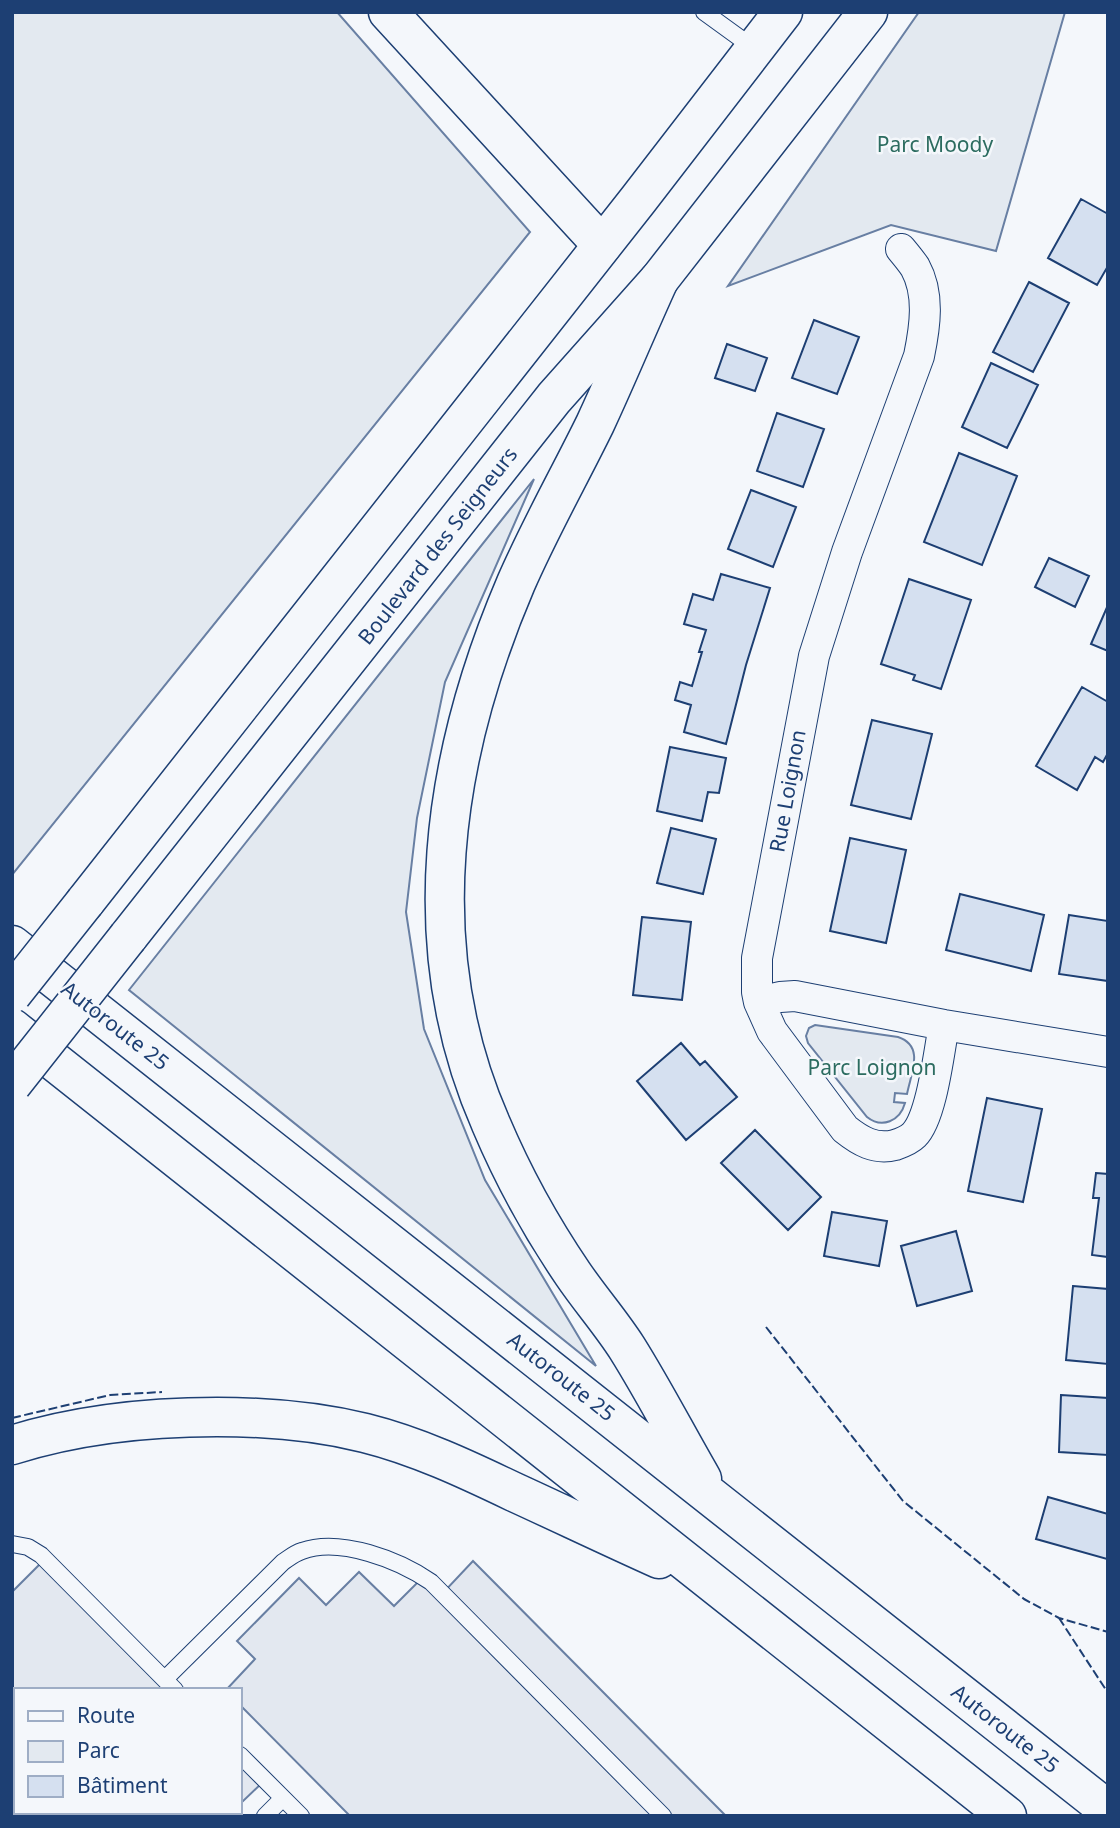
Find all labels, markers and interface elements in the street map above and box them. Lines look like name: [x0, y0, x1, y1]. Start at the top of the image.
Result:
park label: Parc Moody: [877, 130, 993, 158]
street label: Boulevard des Seigneurs: [351, 441, 523, 650]
street label: Rue Loignon: [762, 727, 812, 854]
street label: Autoroute 25: [56, 974, 175, 1076]
park label: Parc Loignon: [808, 1053, 936, 1081]
street label: Autoroute 25: [502, 1325, 621, 1427]
street label: Autoroute 25: [946, 1677, 1065, 1779]
legend: [14, 1688, 242, 1814]
text: Route: [77, 1701, 135, 1729]
text: Parc: [77, 1736, 120, 1764]
text: Bâtiment: [77, 1771, 168, 1799]

